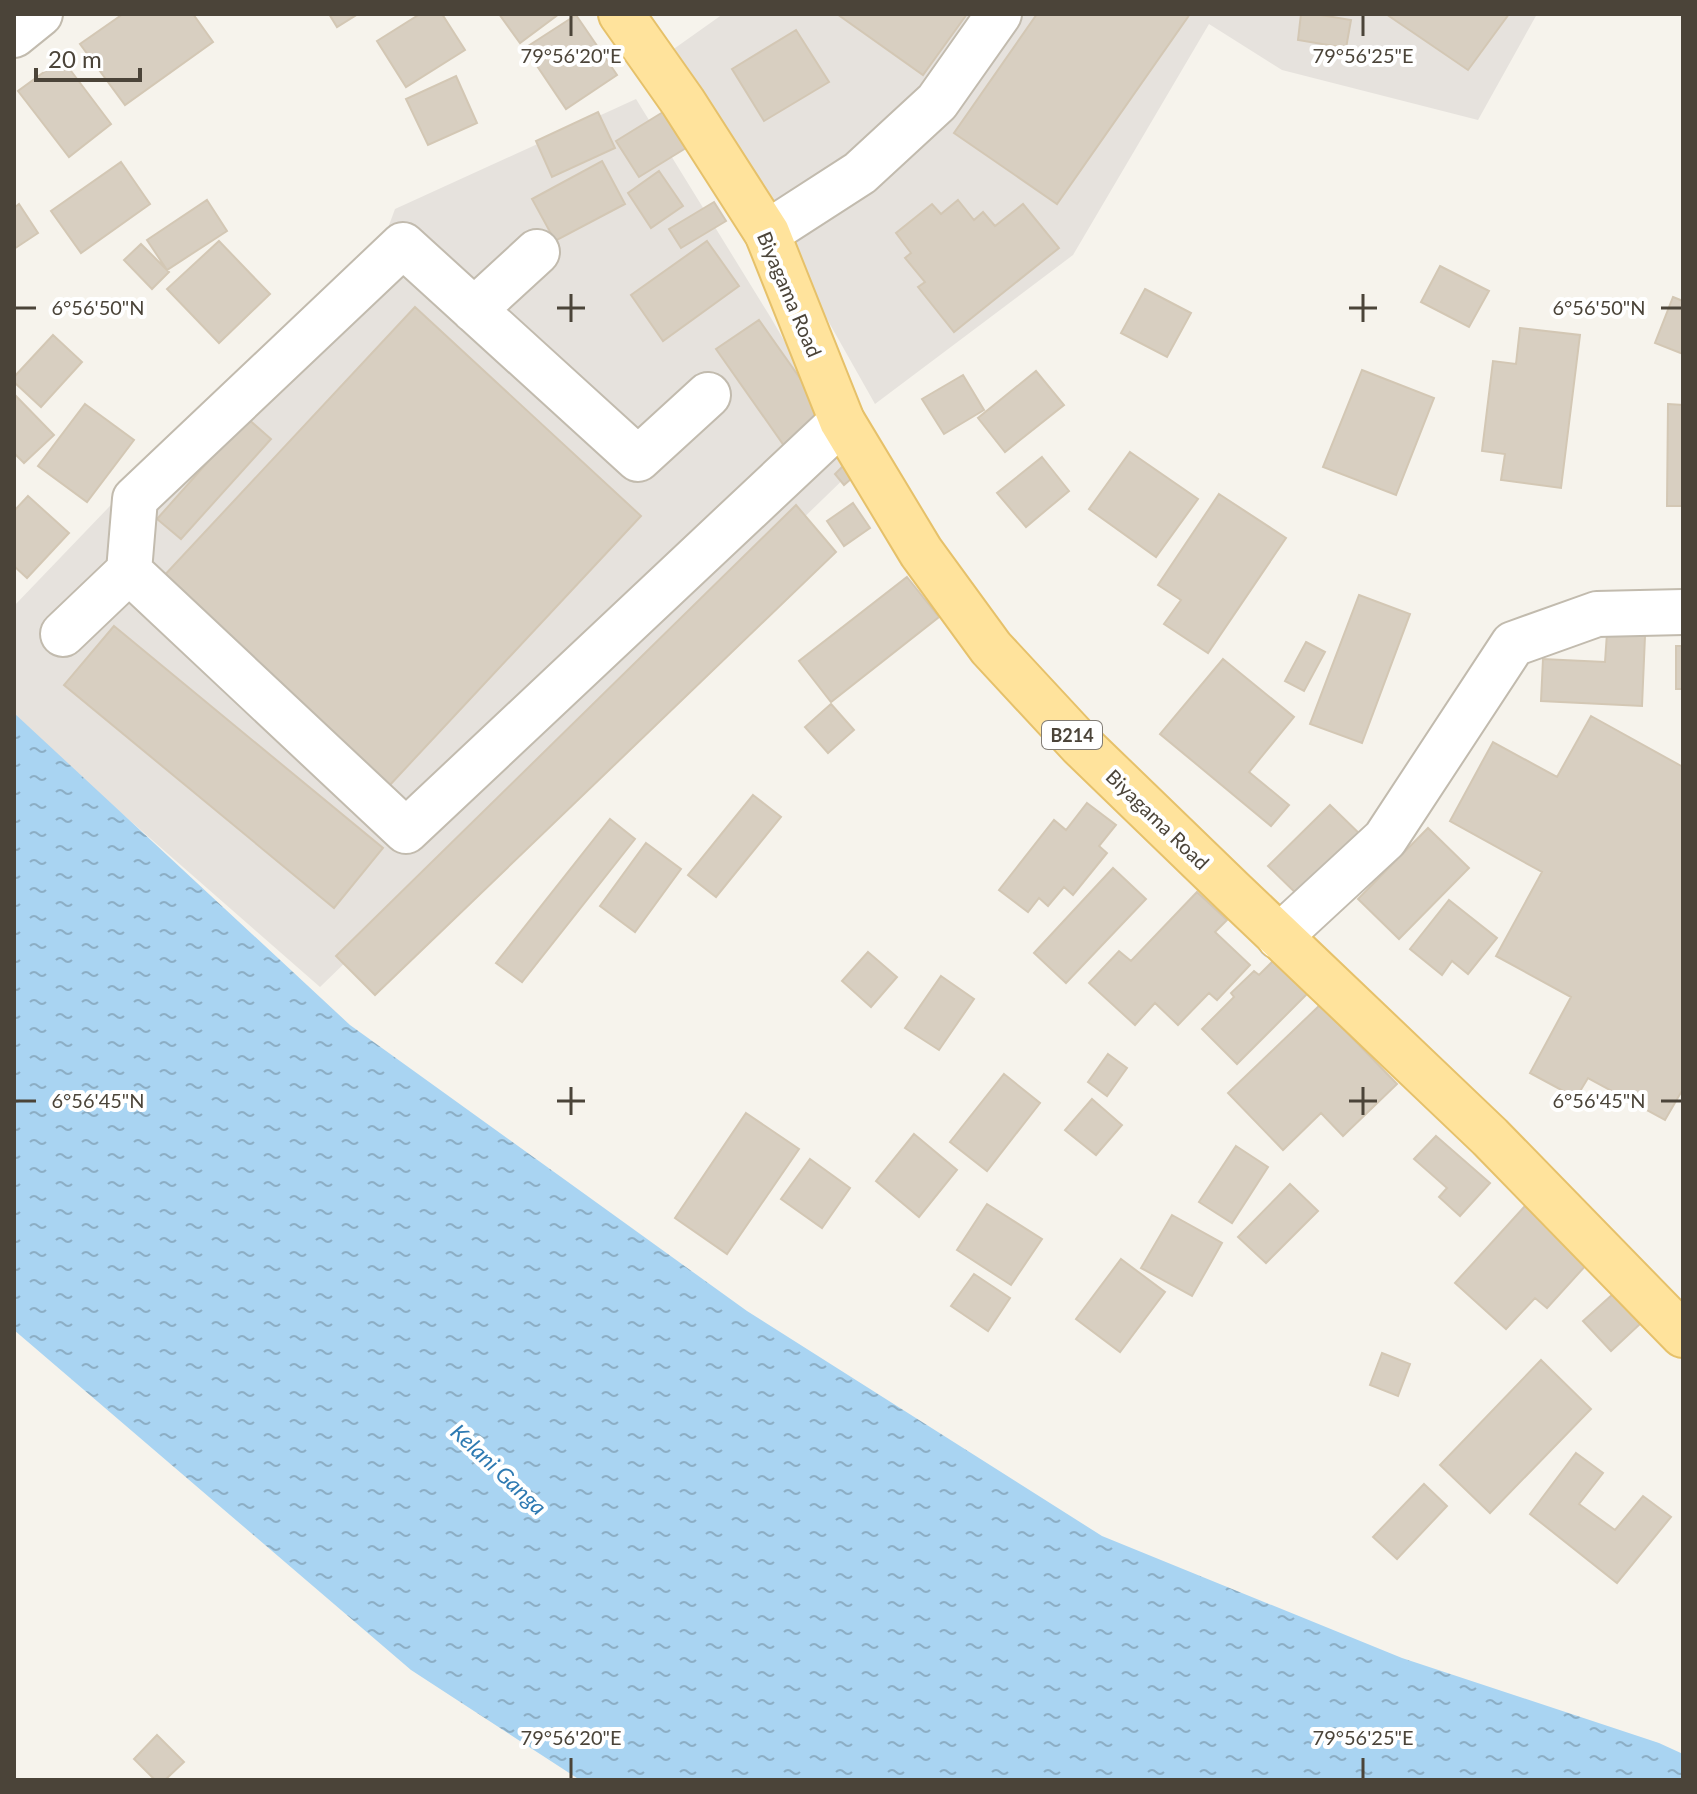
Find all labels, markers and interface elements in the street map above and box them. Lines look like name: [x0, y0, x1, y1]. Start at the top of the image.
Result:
scale bar: [36, 32, 140, 82]
text: 79°56'20"E: [521, 43, 621, 67]
text: 79°56'25"E: [1313, 43, 1413, 67]
text: 20 m: [48, 44, 102, 73]
street label: Biyagama Road: [753, 228, 827, 360]
text: 6°56'50"N: [51, 295, 145, 319]
text: 6°56'50"N: [1552, 295, 1646, 319]
road number: B214: [1042, 721, 1102, 749]
street label: Biyagama Road: [1102, 764, 1214, 874]
text: 6°56'45"N: [51, 1088, 145, 1112]
text: 6°56'45"N: [1552, 1088, 1646, 1112]
water label: Kelani Ganga: [446, 1418, 552, 1520]
text: 79°56'20"E: [521, 1725, 621, 1749]
text: 79°56'25"E: [1313, 1725, 1413, 1749]

